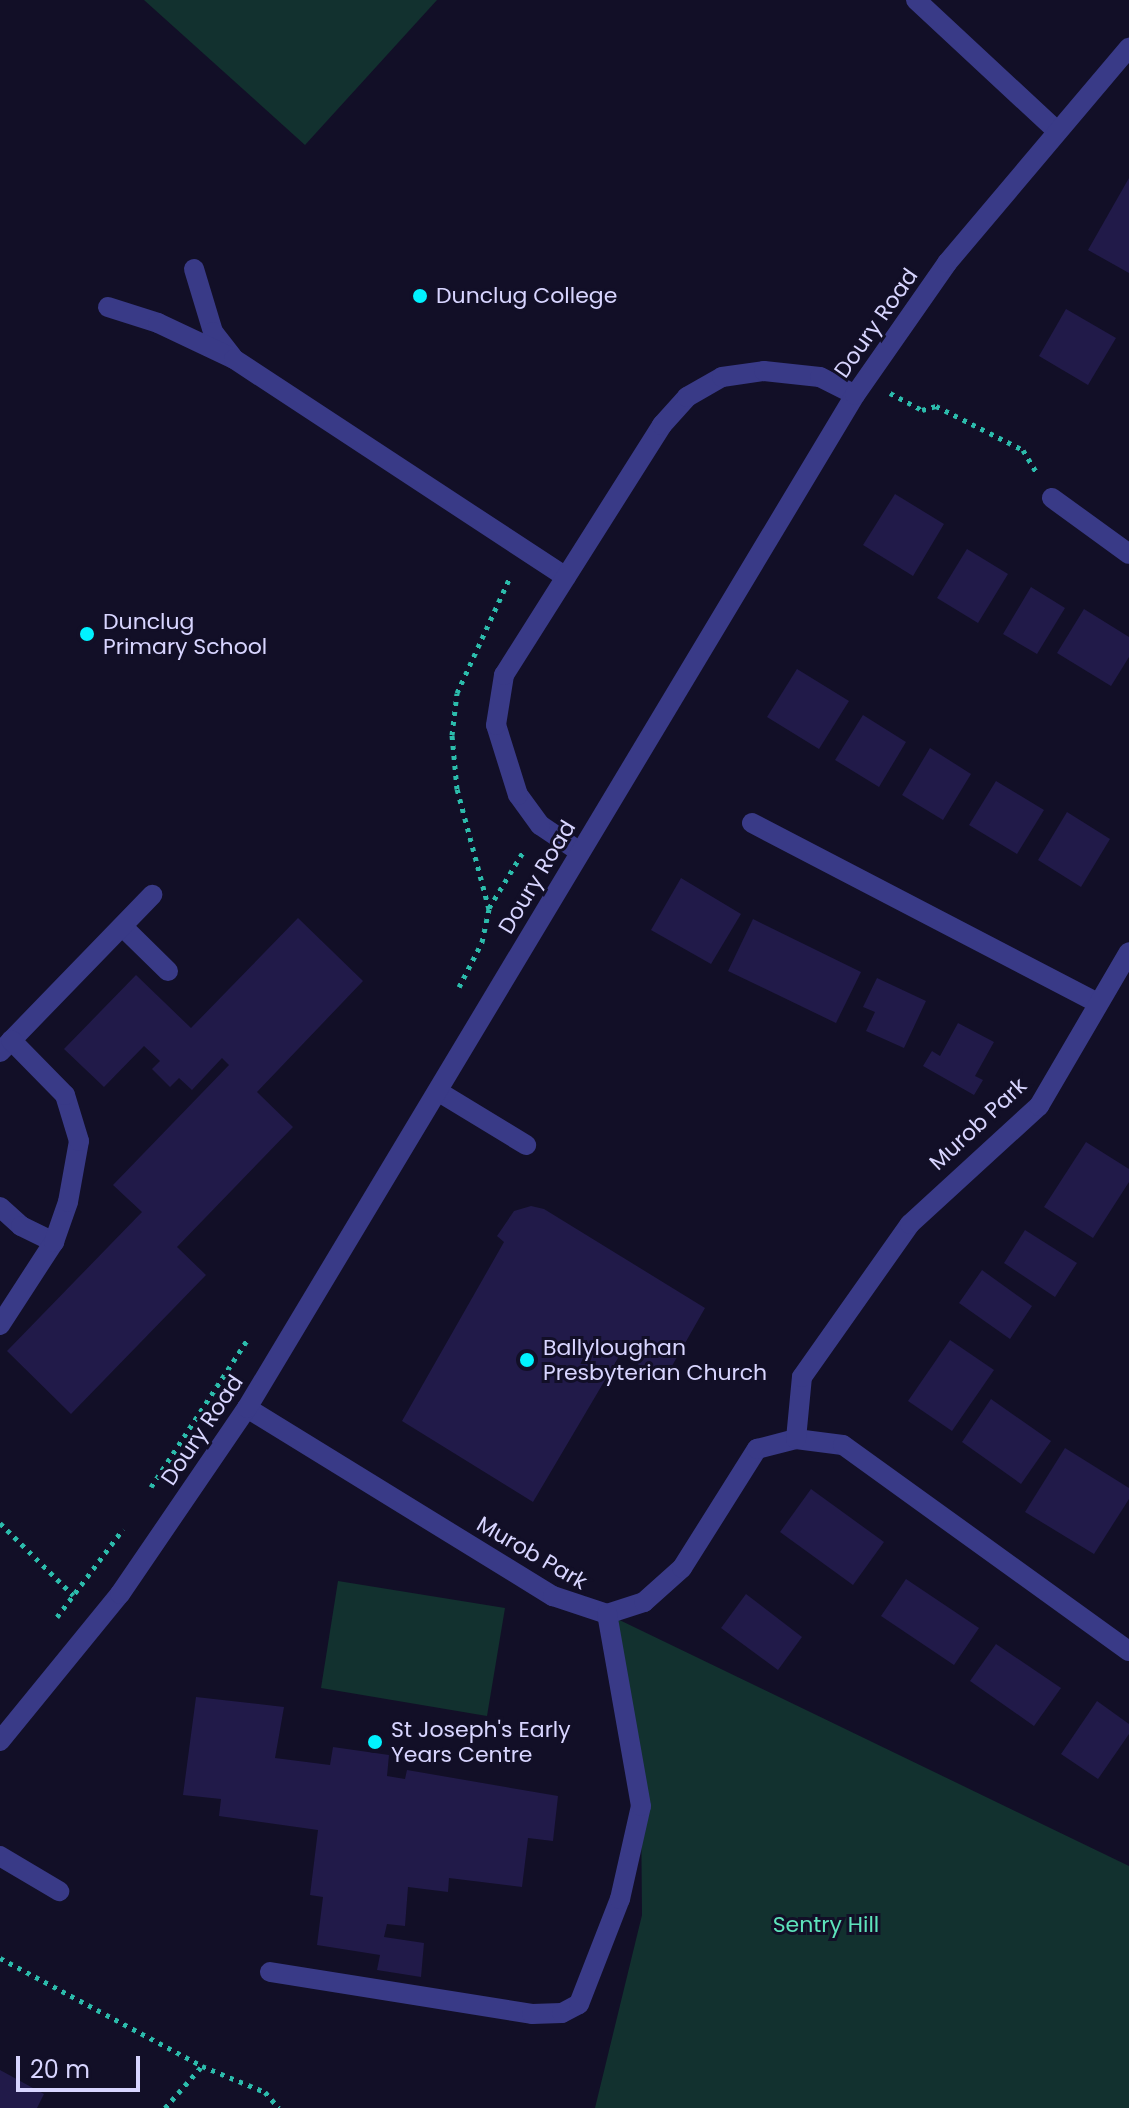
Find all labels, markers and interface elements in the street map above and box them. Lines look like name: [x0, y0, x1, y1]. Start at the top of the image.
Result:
street label: Doury Road: [829, 263, 923, 383]
place label: Dunclug College: [436, 283, 617, 309]
marker: Dunclug College: [411, 287, 429, 305]
place label: Dunclug Primary School: [103, 608, 267, 660]
marker: Dunclug Primary School: [78, 625, 96, 643]
street label: Doury Road: [493, 816, 581, 938]
street label: Murob Park: [924, 1072, 1032, 1176]
place label: Ballyloughan Presbyterian Church: [543, 1334, 767, 1386]
marker: Ballyloughan Presbyterian Church: [518, 1351, 536, 1369]
street label: Doury Road: [155, 1370, 249, 1490]
street label: Murob Park: [472, 1511, 592, 1595]
place label: St Joseph's Early Years Centre: [391, 1716, 571, 1768]
marker: St Joseph's Early Years Centre: [366, 1733, 384, 1751]
park label: Sentry Hill: [773, 1912, 879, 1938]
scale bar: [20, 2040, 144, 2090]
text: 20 m: [30, 2053, 90, 2086]

